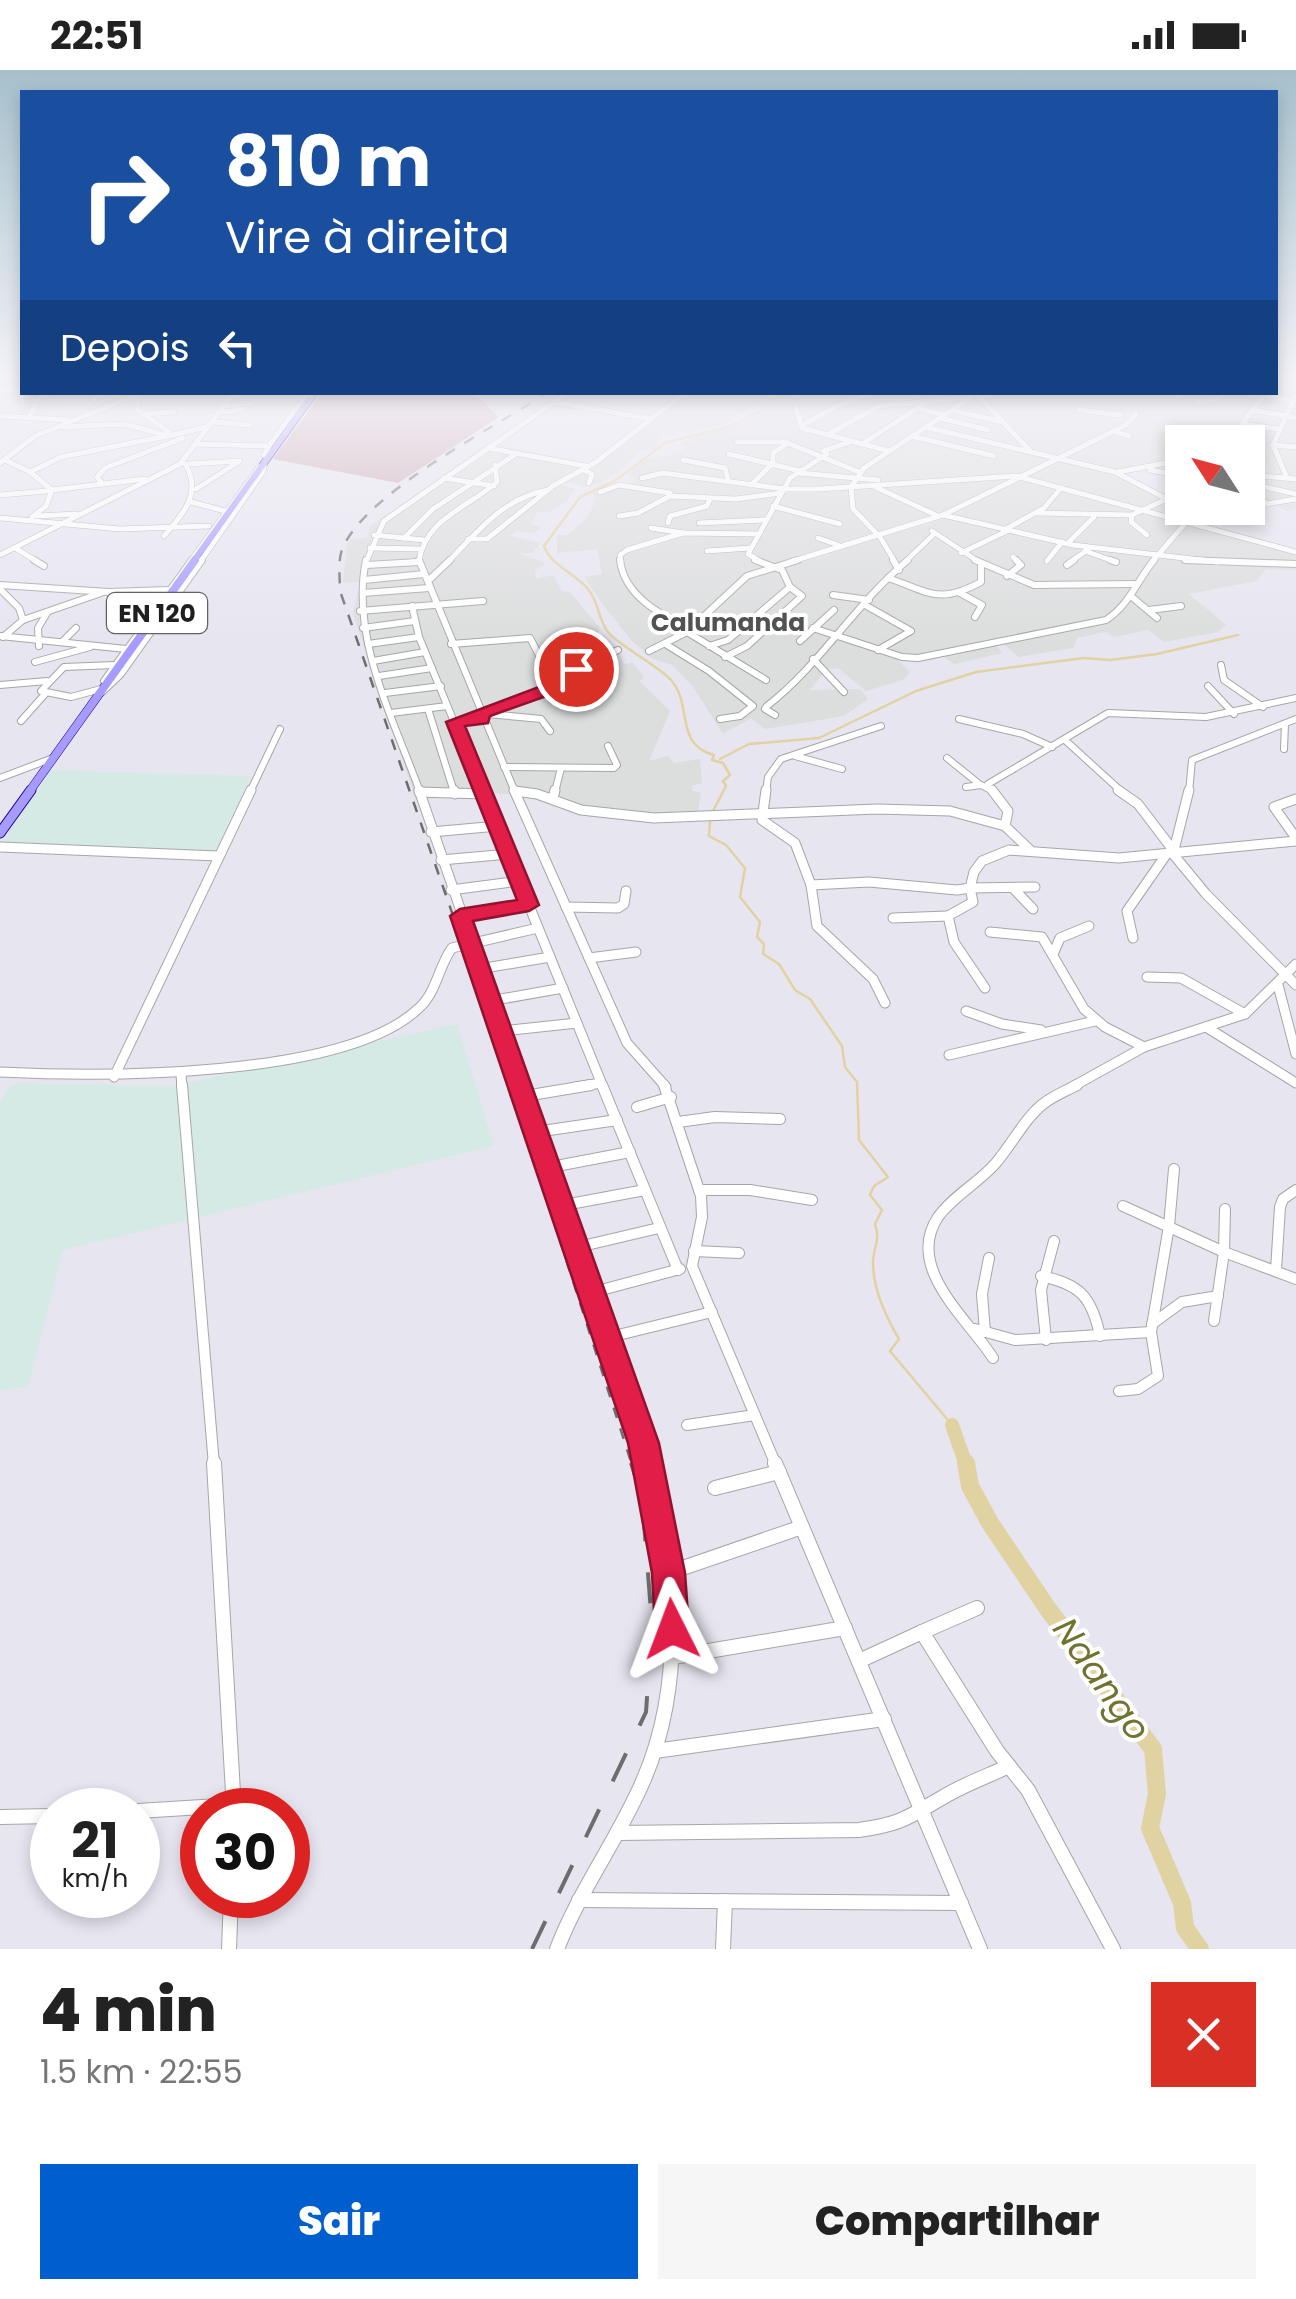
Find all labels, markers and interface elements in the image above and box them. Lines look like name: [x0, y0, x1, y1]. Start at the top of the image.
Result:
text: 22:51: [50, 9, 143, 62]
text: 810 m: [225, 112, 431, 211]
icon: right: [60, 130, 190, 260]
text: Vire à direita: [225, 206, 510, 269]
icon: left: [210, 320, 265, 375]
text: Depois: [60, 321, 190, 374]
north arrow: [1165, 425, 1265, 525]
map controls: [1165, 425, 1265, 525]
road number: EN 120: [107, 593, 207, 633]
district label: Calumanda: [651, 605, 805, 640]
pin: [534, 627, 619, 712]
icon: arrive: [549, 642, 604, 697]
position arrow: [620, 1577, 724, 1681]
water label: Ndango: [1042, 1607, 1162, 1751]
speed limit sign: 30: [180, 1788, 310, 1918]
text: 21: [71, 1805, 119, 1876]
text: km/h: [62, 1861, 128, 1896]
text: 4 min: [40, 1968, 217, 2052]
button: close: [1151, 1982, 1256, 2087]
text: 1.5 km · 22:55: [40, 2049, 243, 2094]
button: Sair: [40, 2164, 638, 2279]
button: Compartilhar: [658, 2164, 1256, 2279]

